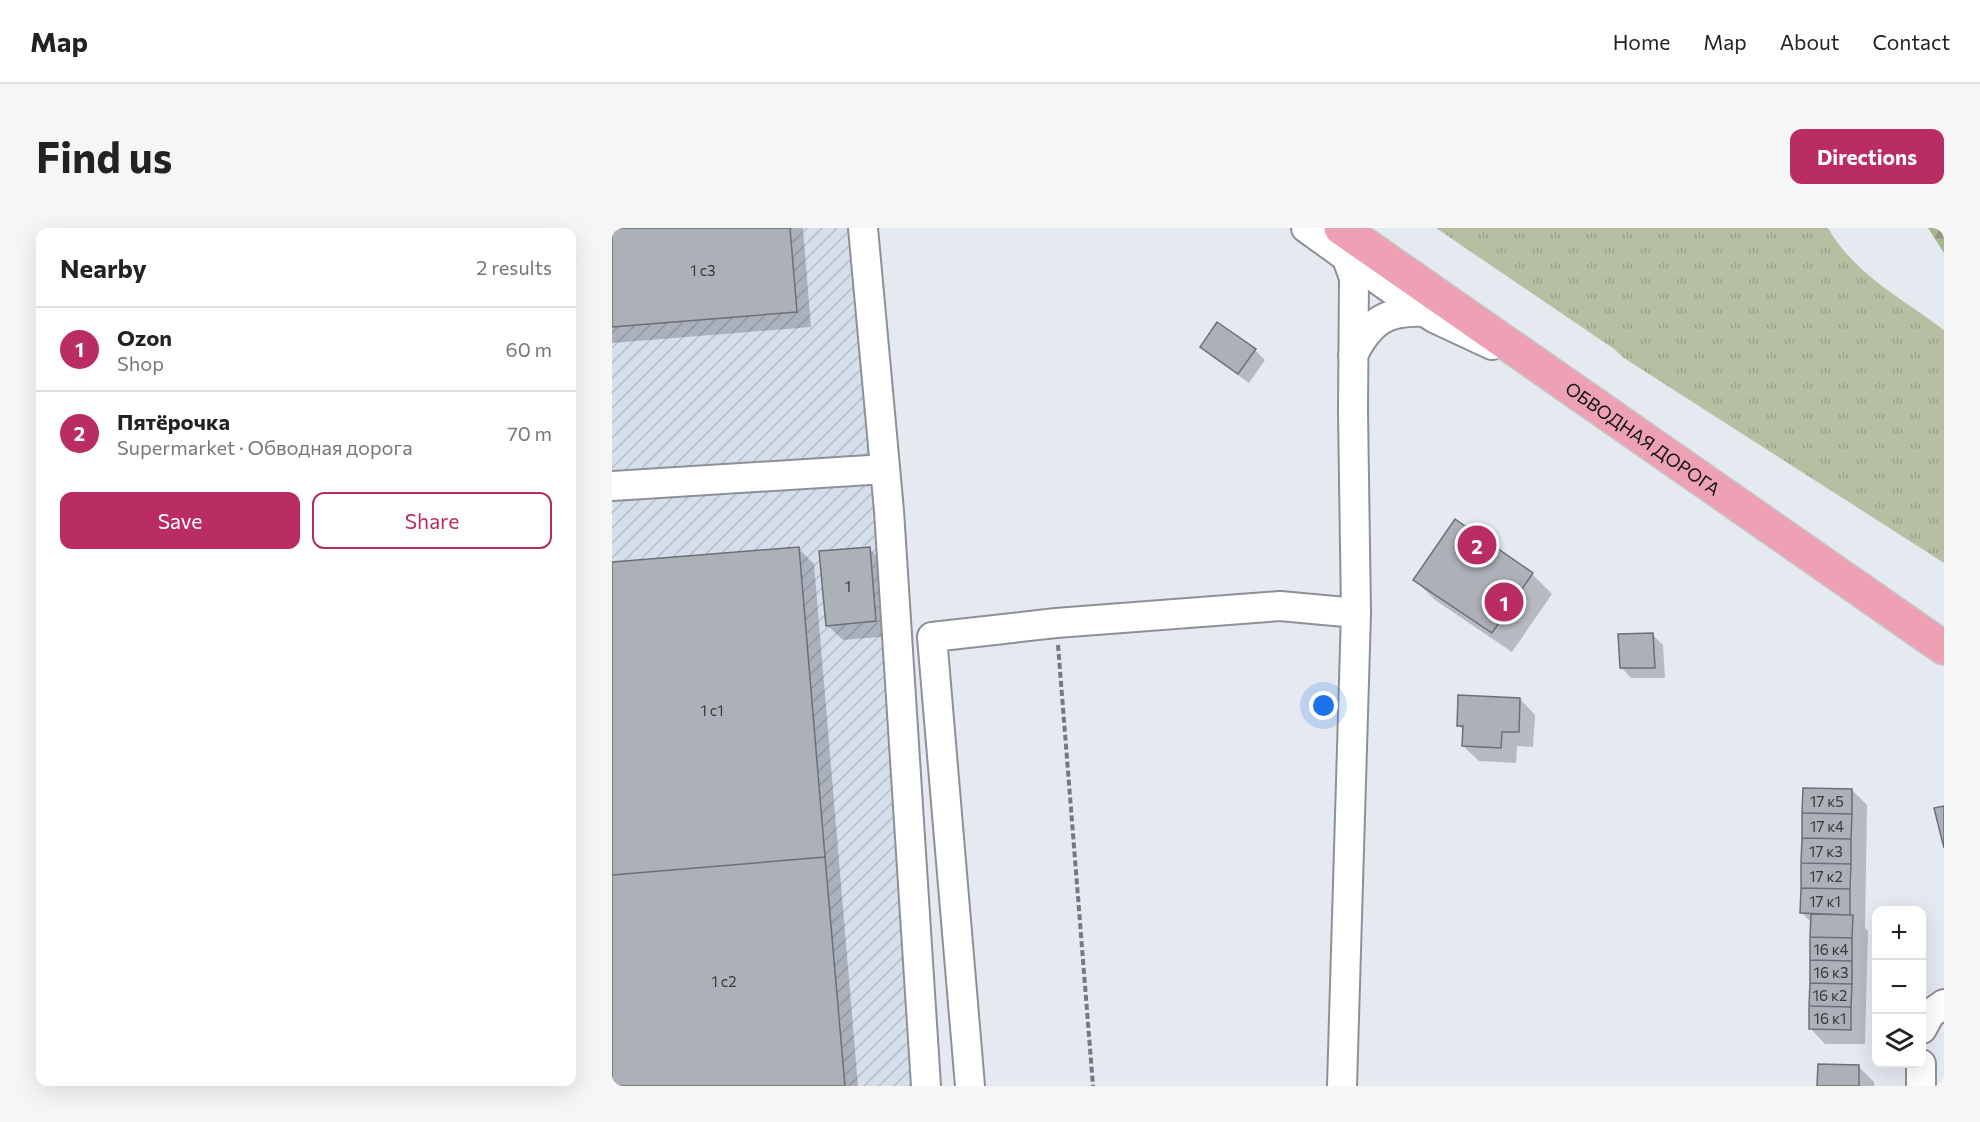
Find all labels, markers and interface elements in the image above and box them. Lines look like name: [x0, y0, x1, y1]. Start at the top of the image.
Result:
text: Map: [30, 24, 88, 58]
text: Home: [1613, 29, 1670, 54]
text: Map: [1703, 29, 1747, 54]
text: About: [1780, 29, 1839, 54]
text: Contact: [1872, 29, 1950, 54]
button: Directions: [1790, 129, 1944, 184]
text: Find us: [36, 130, 172, 182]
text: Nearby: [60, 252, 147, 283]
text: 2 results: [476, 255, 552, 279]
house number: 1 с3: [690, 261, 716, 279]
text: Ozon: [117, 324, 172, 351]
text: 1: [75, 337, 84, 361]
text: 60 m: [506, 337, 552, 361]
text: Shop: [117, 351, 164, 375]
street label: ОБВОДНАЯ ДОРОГА: [1561, 377, 1725, 500]
text: Пятёрочка: [117, 408, 230, 435]
text: 2: [74, 421, 85, 445]
text: 70 m: [507, 421, 552, 445]
text: Supermarket · Обводная дорога: [117, 435, 413, 459]
button: Save: [60, 492, 300, 549]
button: Share: [312, 492, 552, 549]
pin: 2: [1458, 522, 1496, 568]
house number: 1: [845, 577, 851, 595]
pin: 1: [1484, 580, 1524, 625]
your location: [1309, 691, 1338, 720]
house number: 1 с1: [700, 701, 724, 719]
house number: 17 к5: [1810, 792, 1844, 810]
house number: 17 к4: [1810, 817, 1844, 835]
house number: 17 к3: [1809, 842, 1843, 860]
house number: 17 к2: [1809, 867, 1843, 885]
house number: 17 к1: [1809, 892, 1841, 910]
map controls: [1872, 906, 1926, 1068]
button: +: [1872, 906, 1926, 960]
house number: 16 к4: [1813, 940, 1849, 958]
button: −: [1872, 960, 1926, 1014]
house number: 16 к3: [1814, 963, 1848, 981]
house number: 1 с2: [711, 972, 737, 990]
house number: 16 к2: [1813, 986, 1847, 1004]
house number: 16 к1: [1814, 1009, 1846, 1027]
button: layers: [1872, 1014, 1926, 1068]

